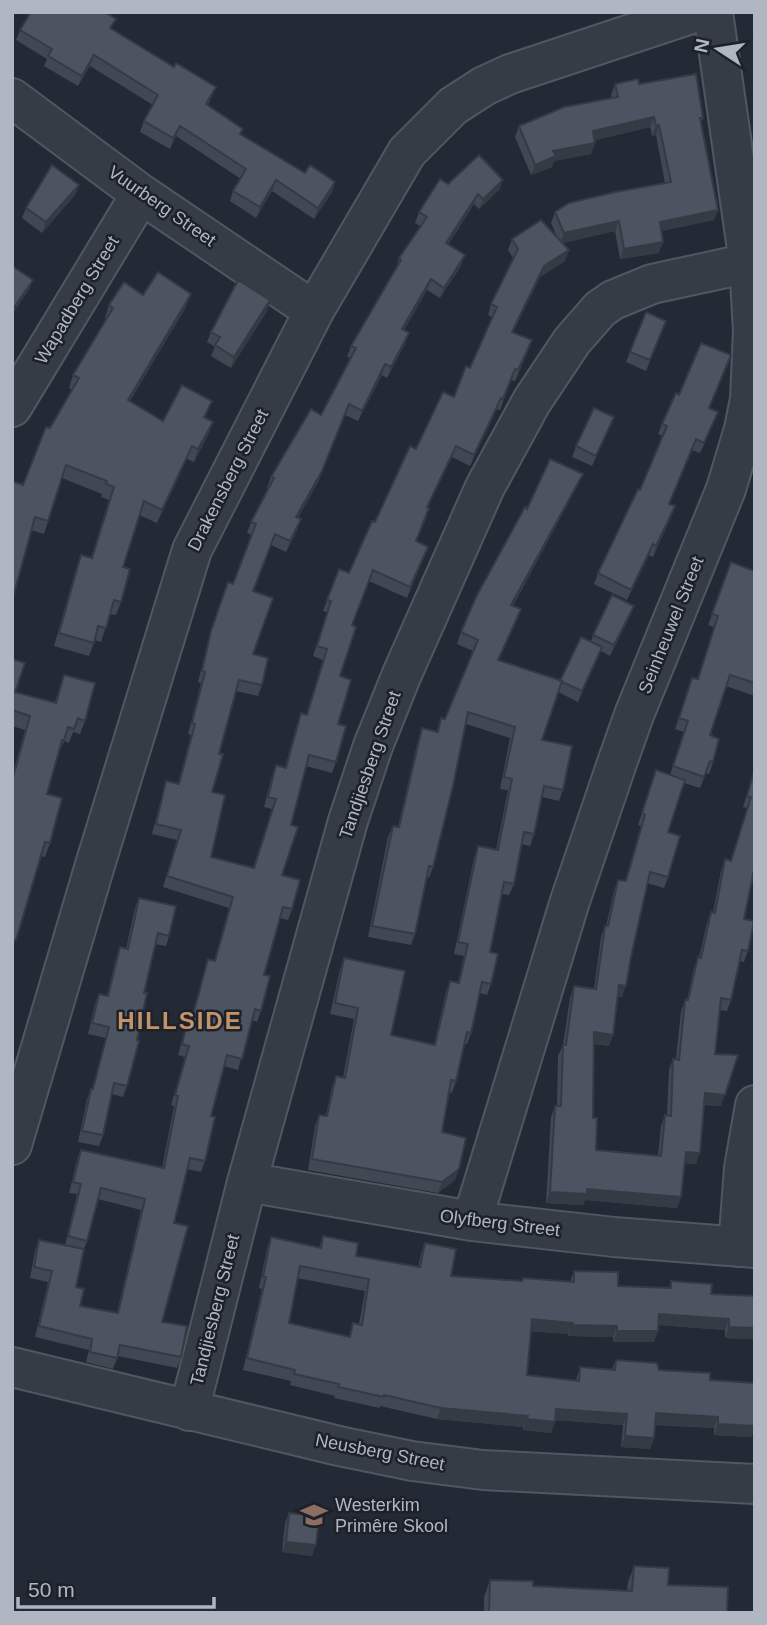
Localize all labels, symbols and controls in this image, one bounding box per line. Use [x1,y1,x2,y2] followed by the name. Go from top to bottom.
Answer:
[683,14,753,84] north arrow
[690,37,714,54] text: N
[104,162,220,250] street label: Vuurberg Street
[31,233,123,367] street label: Wapadberg Street
[184,406,272,554] street label: Drakensberg Street
[634,554,708,696] street label: Seinheuwel Street
[335,688,405,842] street label: Tandjiesberg Street
[117,1007,243,1034] district label: HILLSIDE
[439,1206,561,1240] street label: Olyfberg Street
[187,1232,243,1388] street label: Tandjiesberg Street
[314,1430,446,1474] street label: Neusberg Street
[335,1495,448,1536] place label: Westerkim Primêre Skool
[299,1500,329,1530] school or university icon: Westerkim Primêre Skool
[18,1566,214,1610] scale bar
[28,1578,75,1601] text: 50 m

